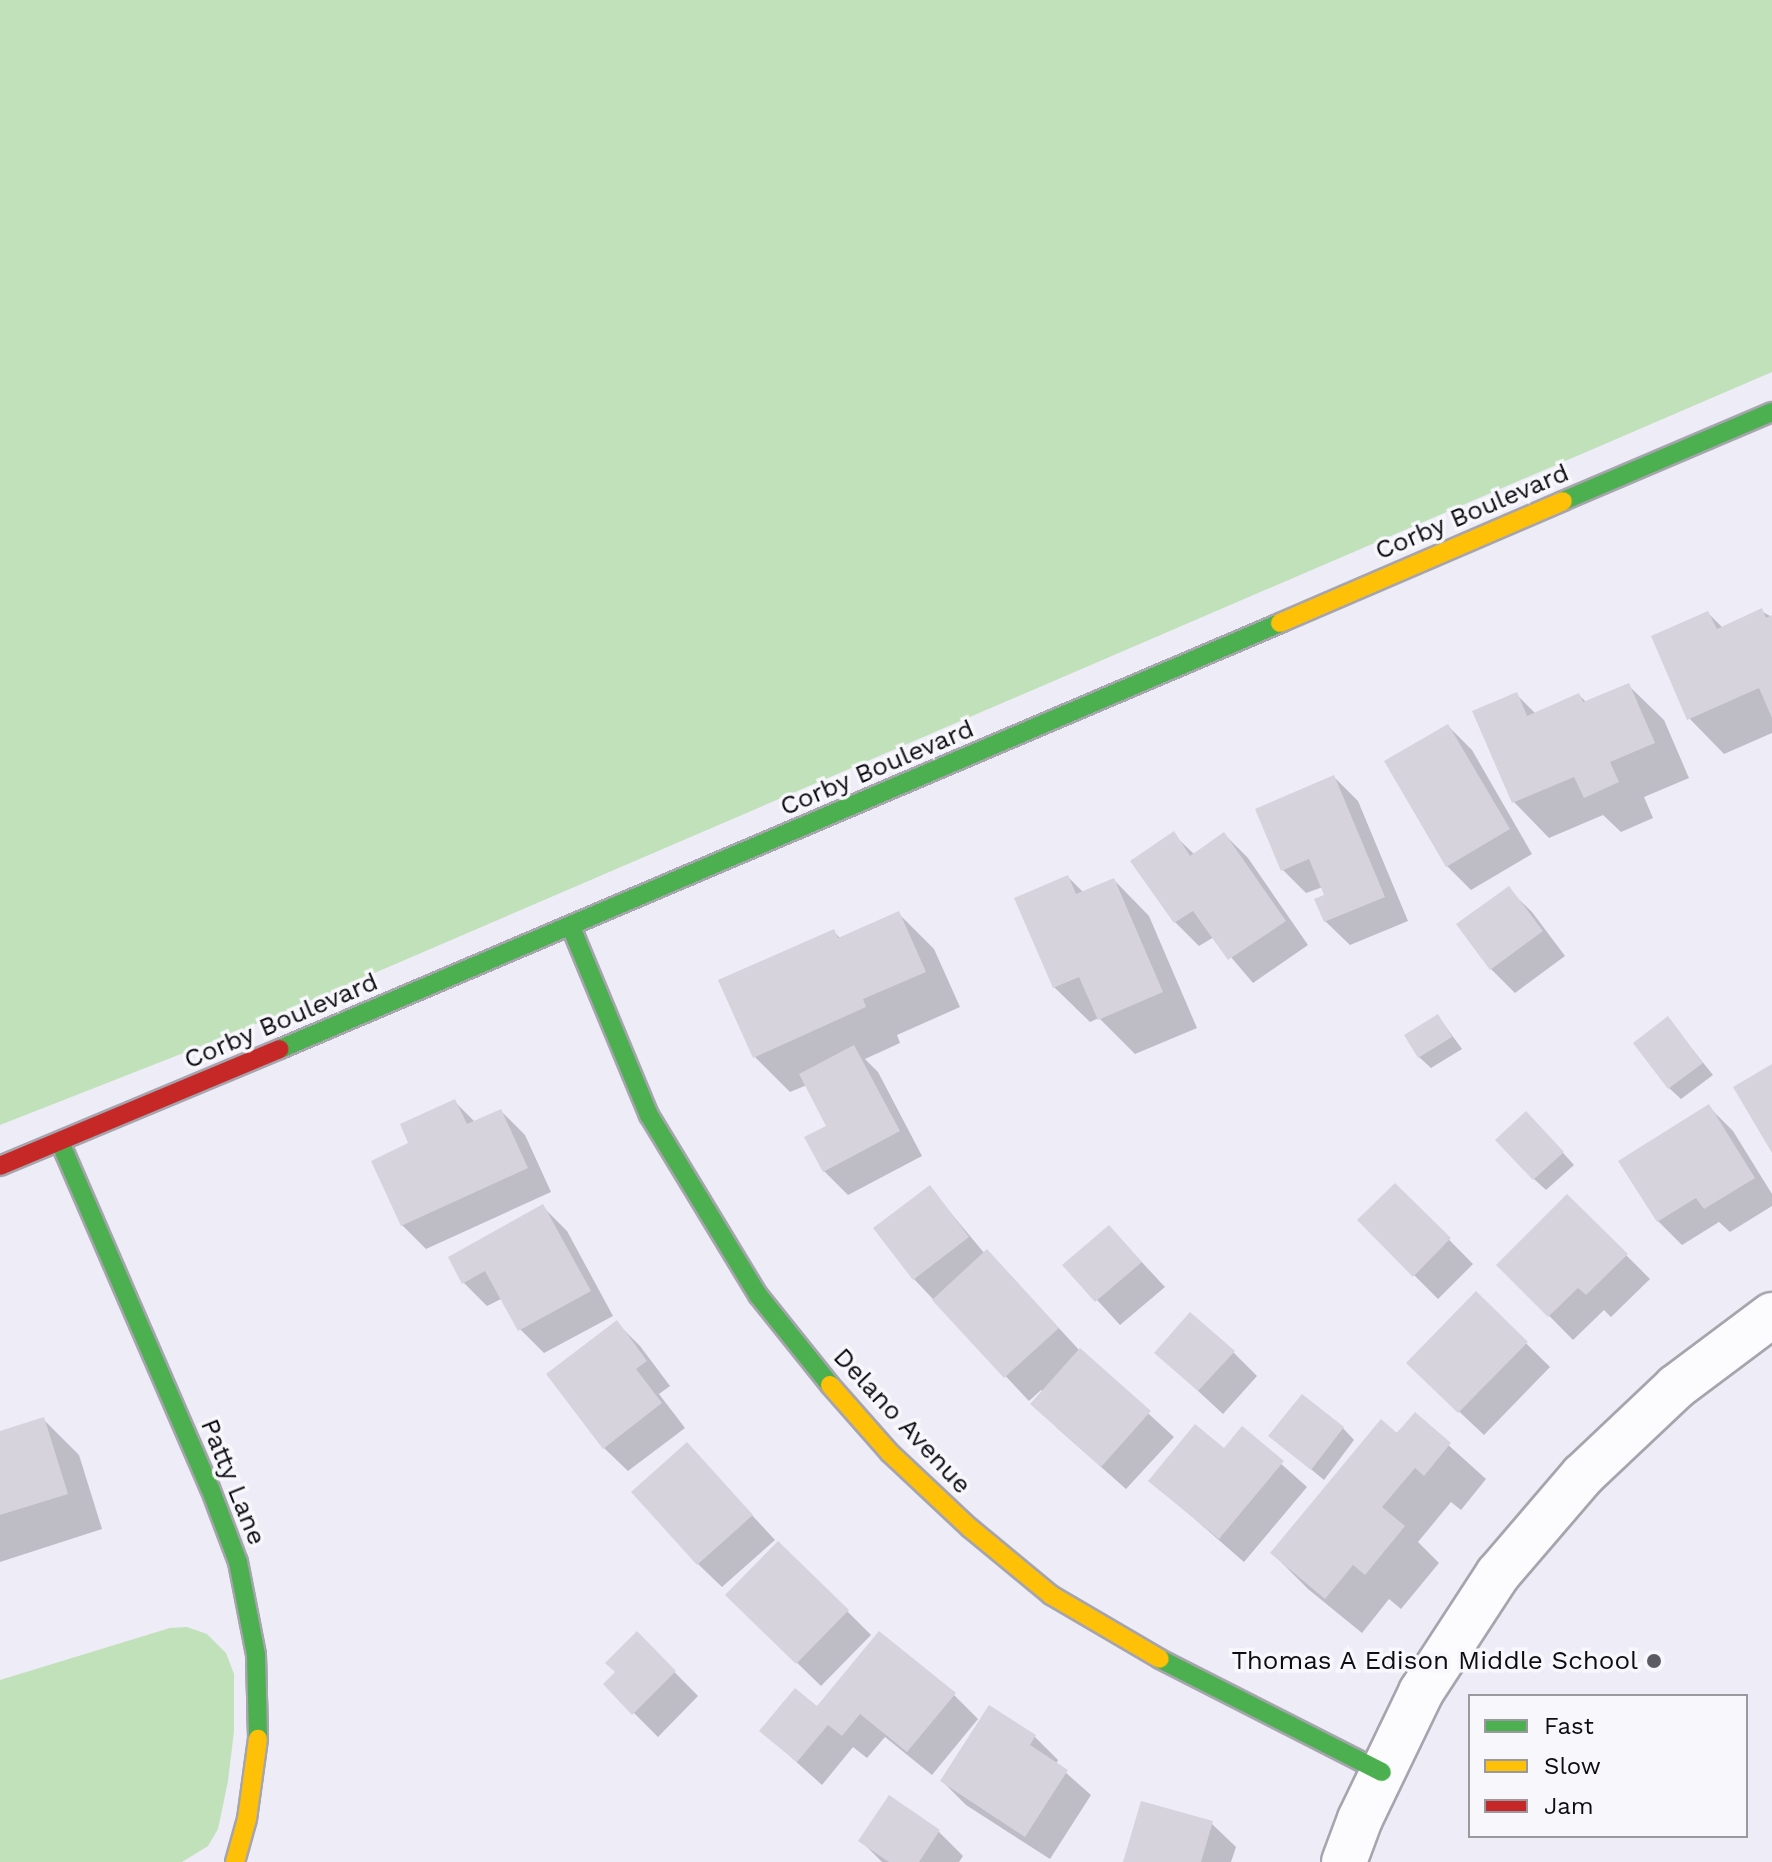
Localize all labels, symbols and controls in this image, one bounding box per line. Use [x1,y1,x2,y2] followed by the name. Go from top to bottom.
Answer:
[1370,457,1574,567] street label: Corby Boulevard
[775,713,979,823] street label: Corby Boulevard
[179,966,383,1076] street label: Corby Boulevard
[826,1341,978,1501] street label: Delano Avenue
[193,1414,273,1550] street label: Patty Lane
[1229,1645,1638,1677] place label: Thomas A Edison Middle School
[1645,1652,1663,1670] marker: Thomas A Edison Middle School
[1468,1694,1748,1838] legend
[1544,1712,1594,1740] text: Fast
[1544,1752,1601,1780] text: Slow
[1544,1792,1594,1820] text: Jam

